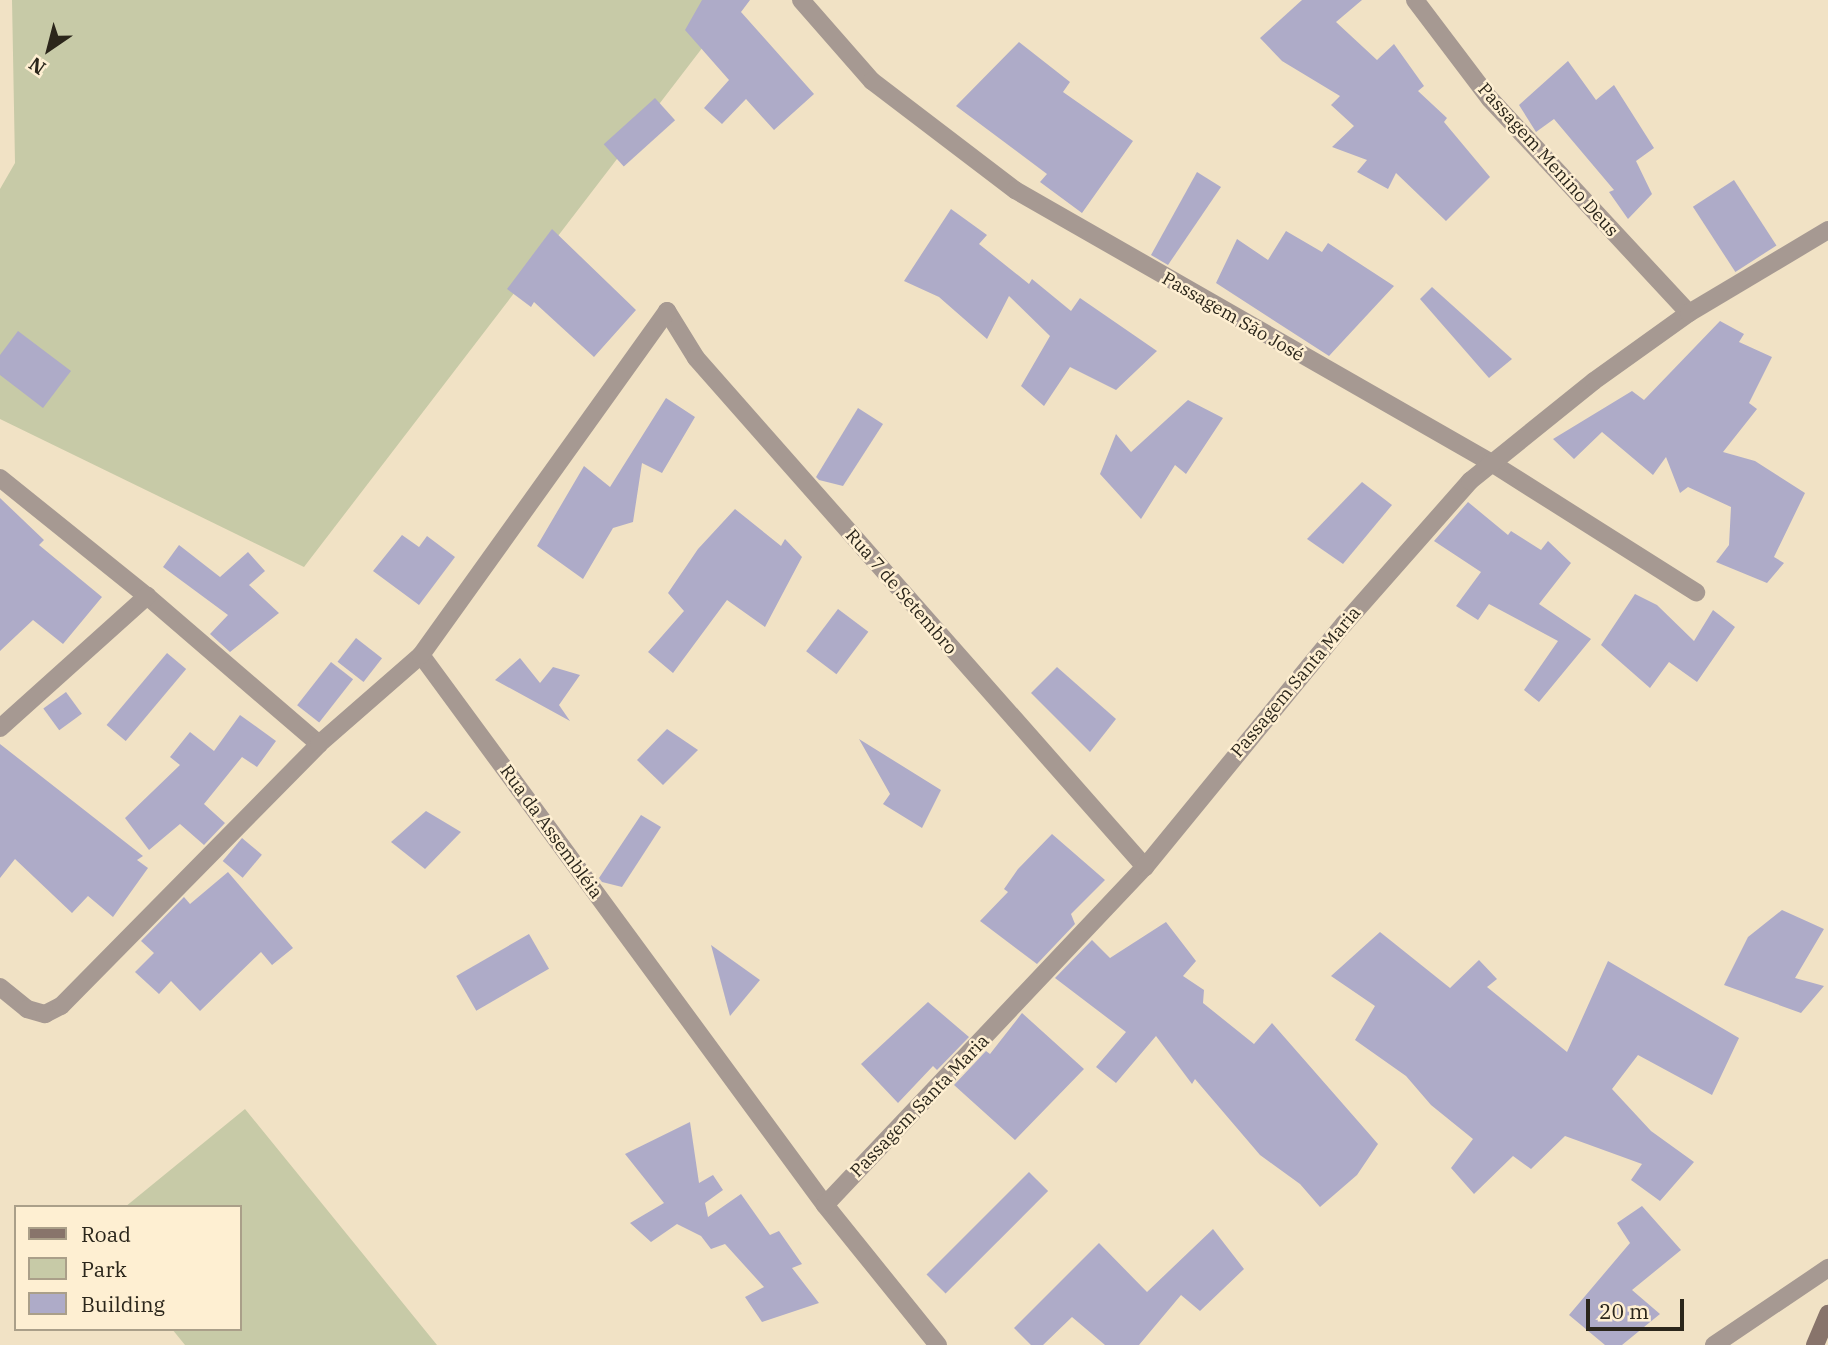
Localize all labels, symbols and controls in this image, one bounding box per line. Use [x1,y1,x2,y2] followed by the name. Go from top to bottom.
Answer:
[14,14,84,84] north arrow
[24,52,50,80] text: N
[1473,79,1623,241] street label: Passagem Menino Deus
[1158,268,1308,366] street label: Passagem São José
[841,525,961,659] street label: Rua 7 de Setembro
[1227,602,1365,762] street label: Passagem Santa Maria
[495,761,607,903] street label: Rua da Assembléia
[846,1030,994,1182] street label: Passagem Santa Maria
[14,1205,242,1331] legend
[81,1220,131,1248] text: Road
[81,1255,127,1283] text: Park
[1590,1286,1688,1330] scale bar
[81,1290,165,1318] text: Building
[1599,1297,1649,1325] text: 20 m

